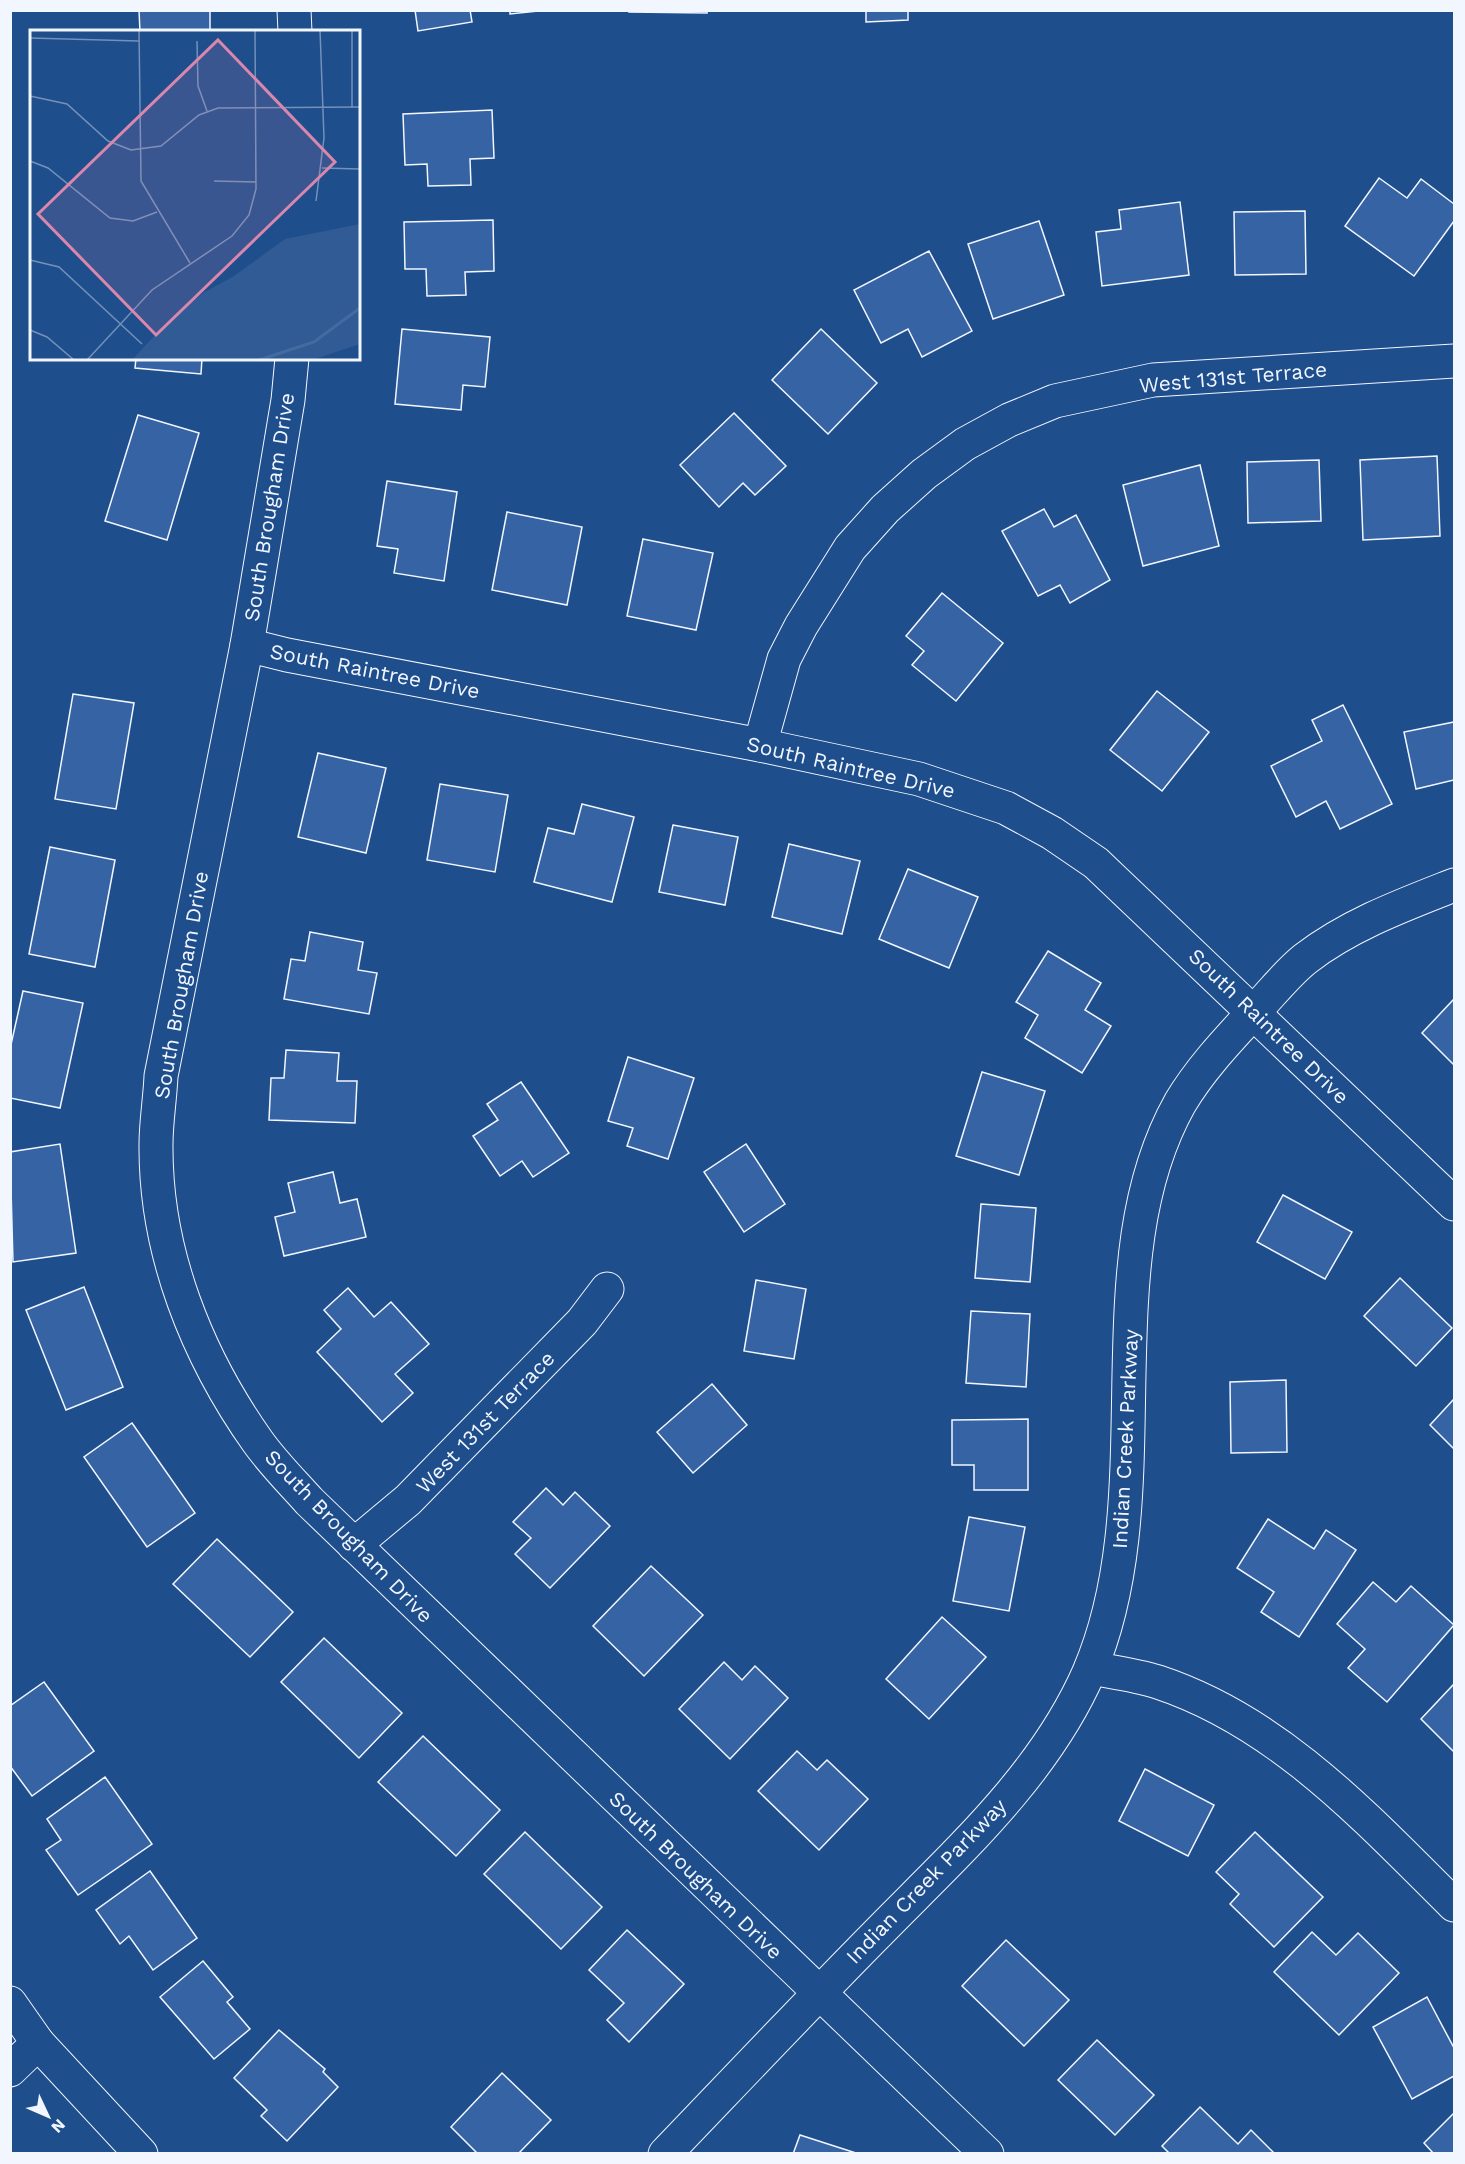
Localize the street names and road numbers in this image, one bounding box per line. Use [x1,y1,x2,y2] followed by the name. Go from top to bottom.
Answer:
[1138,356,1328,398] street label: West 131st Terrace
[239,391,299,623] street label: South Brougham Drive
[268,638,482,704] street label: South Raintree Drive
[744,731,958,803] street label: South Raintree Drive
[149,869,213,1101] street label: South Brougham Drive
[1184,943,1354,1109] street label: South Raintree Drive
[1107,1328,1143,1550] street label: Indian Creek Parkway
[411,1346,559,1498] street label: West 131st Terrace
[260,1444,438,1628] street label: South Brougham Drive
[604,1786,788,1964] street label: South Brougham Drive
[841,1793,1012,1969] street label: Indian Creek Parkway

